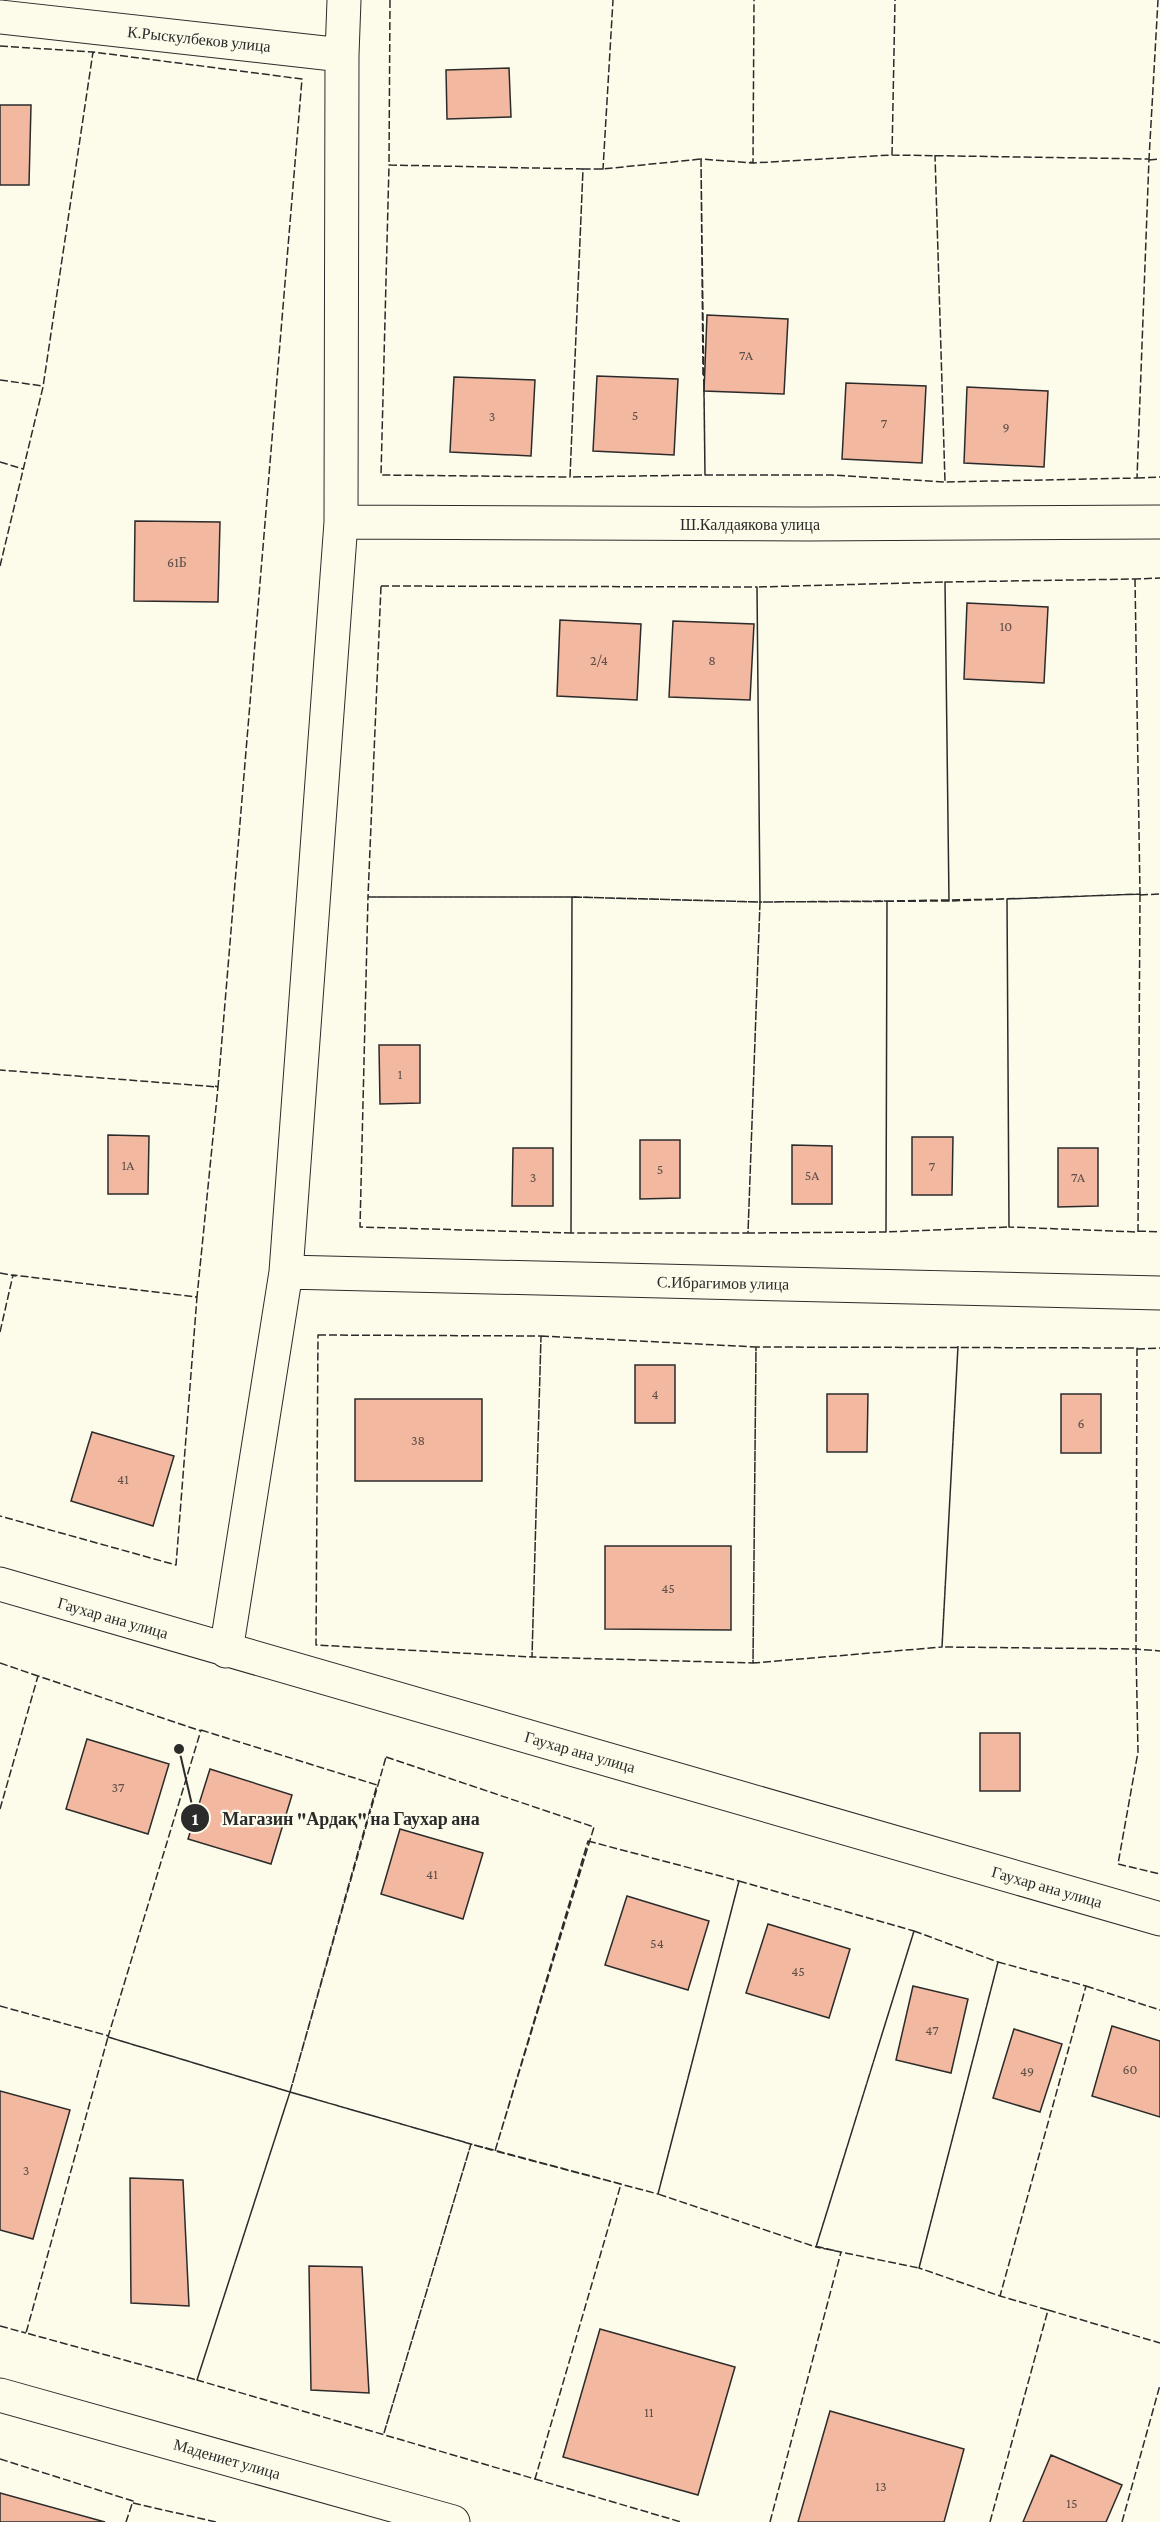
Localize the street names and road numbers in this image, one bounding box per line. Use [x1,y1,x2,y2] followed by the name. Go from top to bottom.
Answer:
[126,23,271,56] street label: К.Рыскулбеков улица
[680,516,820,534] street label: Ш.Калдаякова улица
[657,1273,789,1294] street label: С.Ибрагимов улица
[55,1594,170,1643] street label: Гаухар ана улица
[522,1728,637,1777] street label: Гаухар ана улица
[989,1863,1104,1912] street label: Гаухар ана улица
[171,2436,282,2483] street label: Мадениет улица

